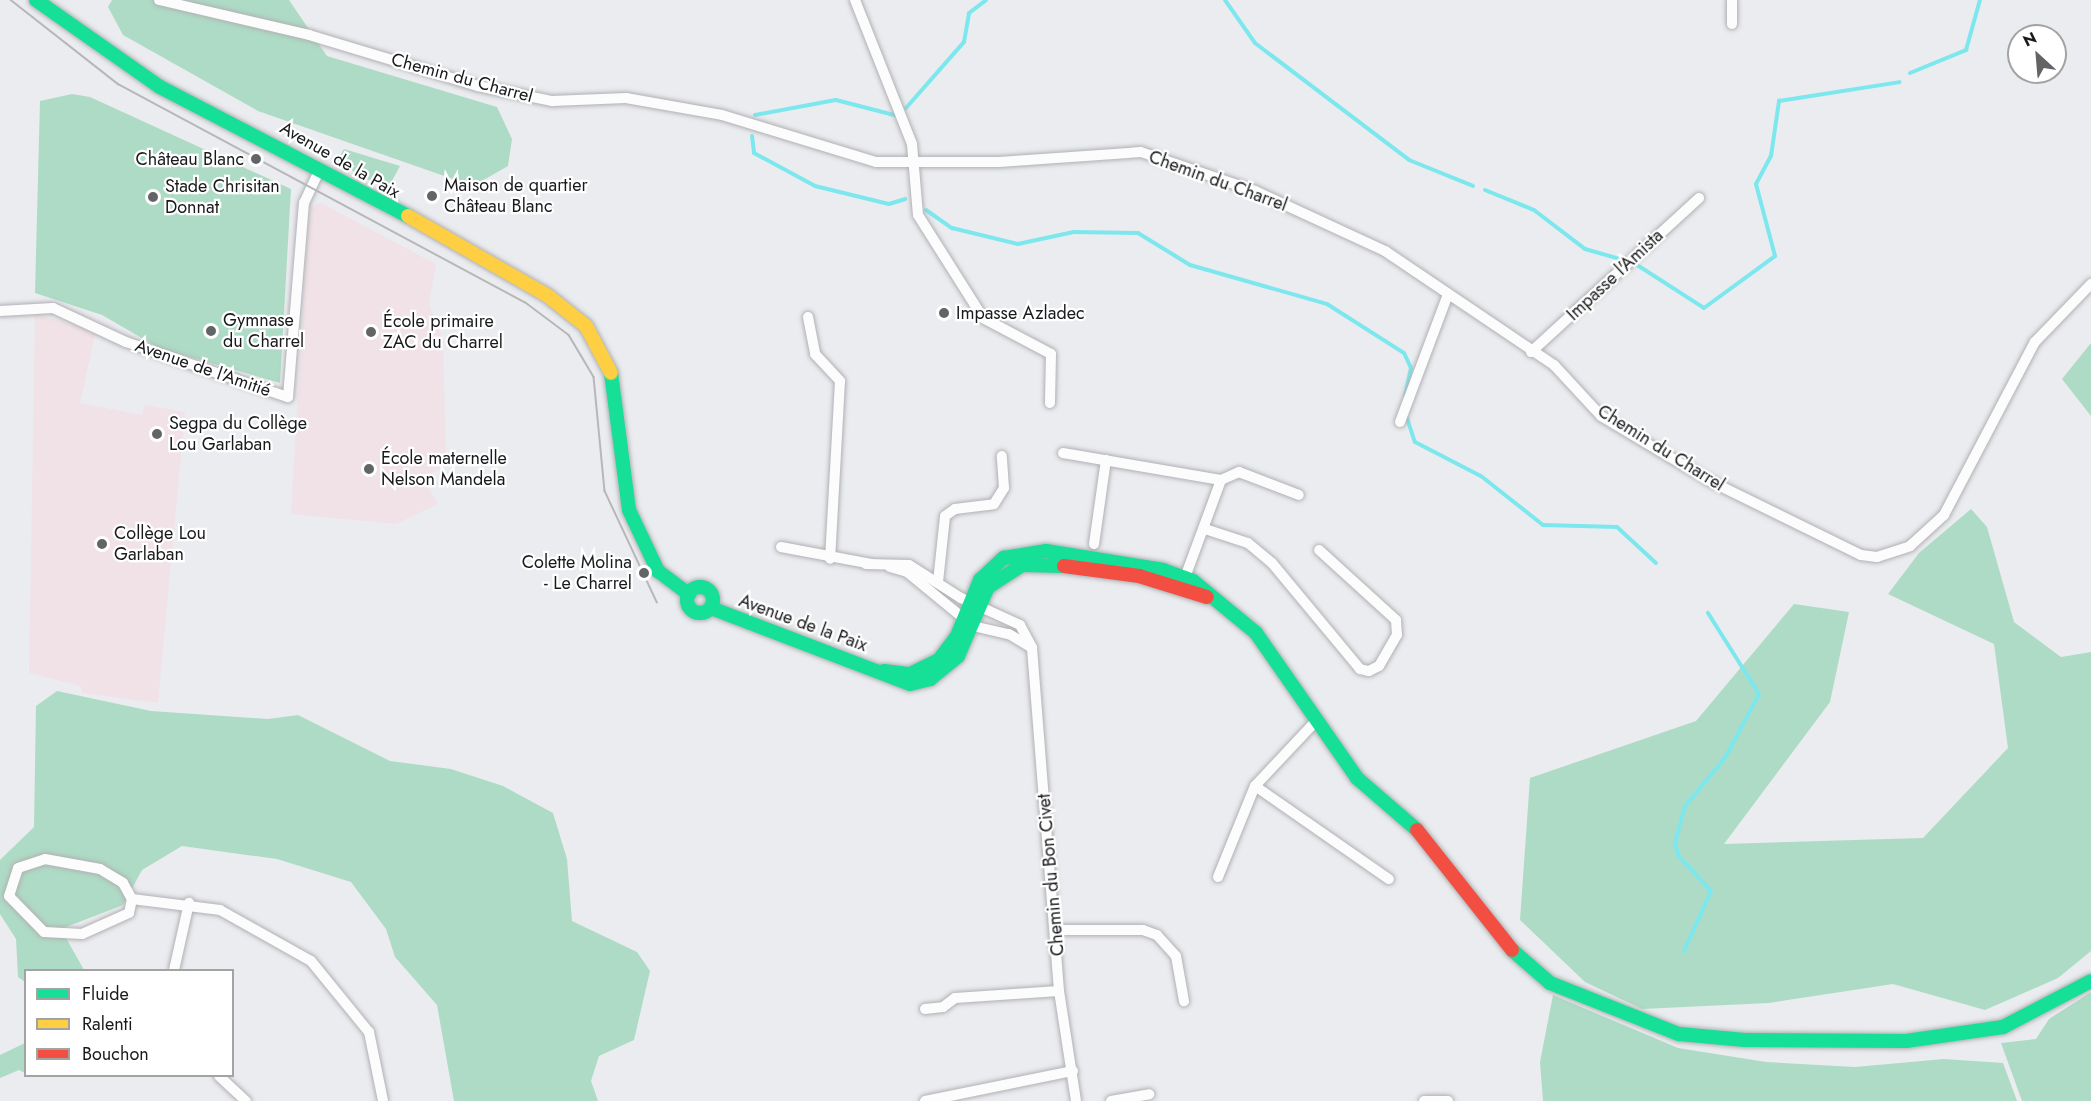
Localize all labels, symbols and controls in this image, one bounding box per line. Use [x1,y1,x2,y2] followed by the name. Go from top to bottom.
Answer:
[2007,24,2067,84] north arrow
[2019,26,2041,52] text: N
[389,49,535,107] street label: Chemin du Charrel
[276,117,404,203] street label: Avenue de la Paix
[1146,146,1290,216] street label: Chemin du Charrel
[135,148,244,170] place label: Château Blanc
[249,152,263,166] marker: Château Blanc
[444,175,588,218] place label: Maison de quartier Château Blanc
[165,176,280,219] place label: Stade Chrisitan Donnat
[425,189,439,203] marker: Maison de quartier Château Blanc
[146,190,160,204] marker: Stade Chrisitan Donnat
[1562,225,1668,325] street label: Impasse l'Amista
[956,302,1085,324] place label: Impasse Azladec
[937,306,951,320] marker: Impasse Azladec
[223,310,304,352] place label: Gymnase du Charrel
[383,311,503,354] place label: École primaire ZAC du Charrel
[204,324,218,338] marker: Gymnase du Charrel
[364,325,378,339] marker: École primaire ZAC du Charrel
[132,335,274,401] street label: Avenue de l'Amitié
[1594,400,1728,496] street label: Chemin du Charrel
[169,413,307,456] place label: Segpa du Collège Lou Garlaban
[150,427,164,441] marker: Segpa du Collège Lou Garlaban
[381,448,507,490] place label: École maternelle Nelson Mandela
[362,462,376,476] marker: École maternelle Nelson Mandela
[114,523,206,566] place label: Collège Lou Garlaban
[95,537,109,551] marker: Collège Lou Garlaban
[522,552,632,594] place label: Colette Molina - Le Charrel
[637,566,651,580] marker: Colette Molina - Le Charrel
[736,590,870,656] street label: Avenue de la Paix
[1033,793,1069,957] street label: Chemin du Bon Civet
[24,969,234,1077] legend
[82,981,129,1007] text: Fluide
[82,1011,133,1037] text: Ralenti
[82,1041,149,1067] text: Bouchon

